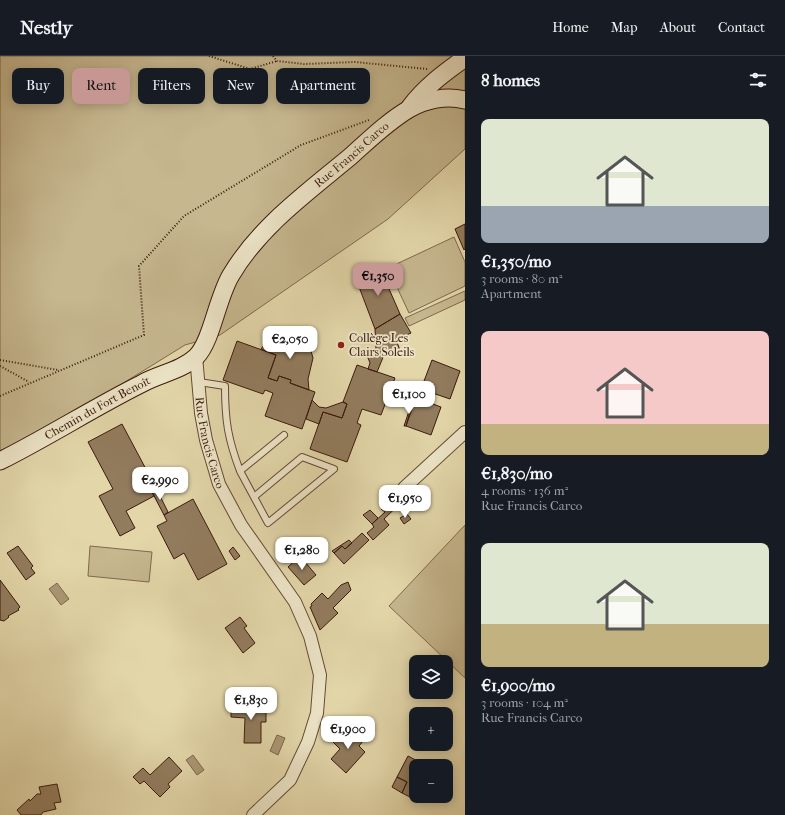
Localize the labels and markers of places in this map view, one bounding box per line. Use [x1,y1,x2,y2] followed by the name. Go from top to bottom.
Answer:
[345,263,411,297] pin: €1,350
[257,326,323,360] pin: €2,050
[349,331,415,359] place label: Collège Les Clairs Soleils
[336,340,346,350] marker: Collège Les Clairs Soleils
[376,381,442,415] pin: €1,100
[127,467,193,501] pin: €2,990
[372,485,438,519] pin: €1,950
[269,537,335,571] pin: €1,280
[218,687,284,721] pin: €1,830
[315,716,381,750] pin: €1,900

